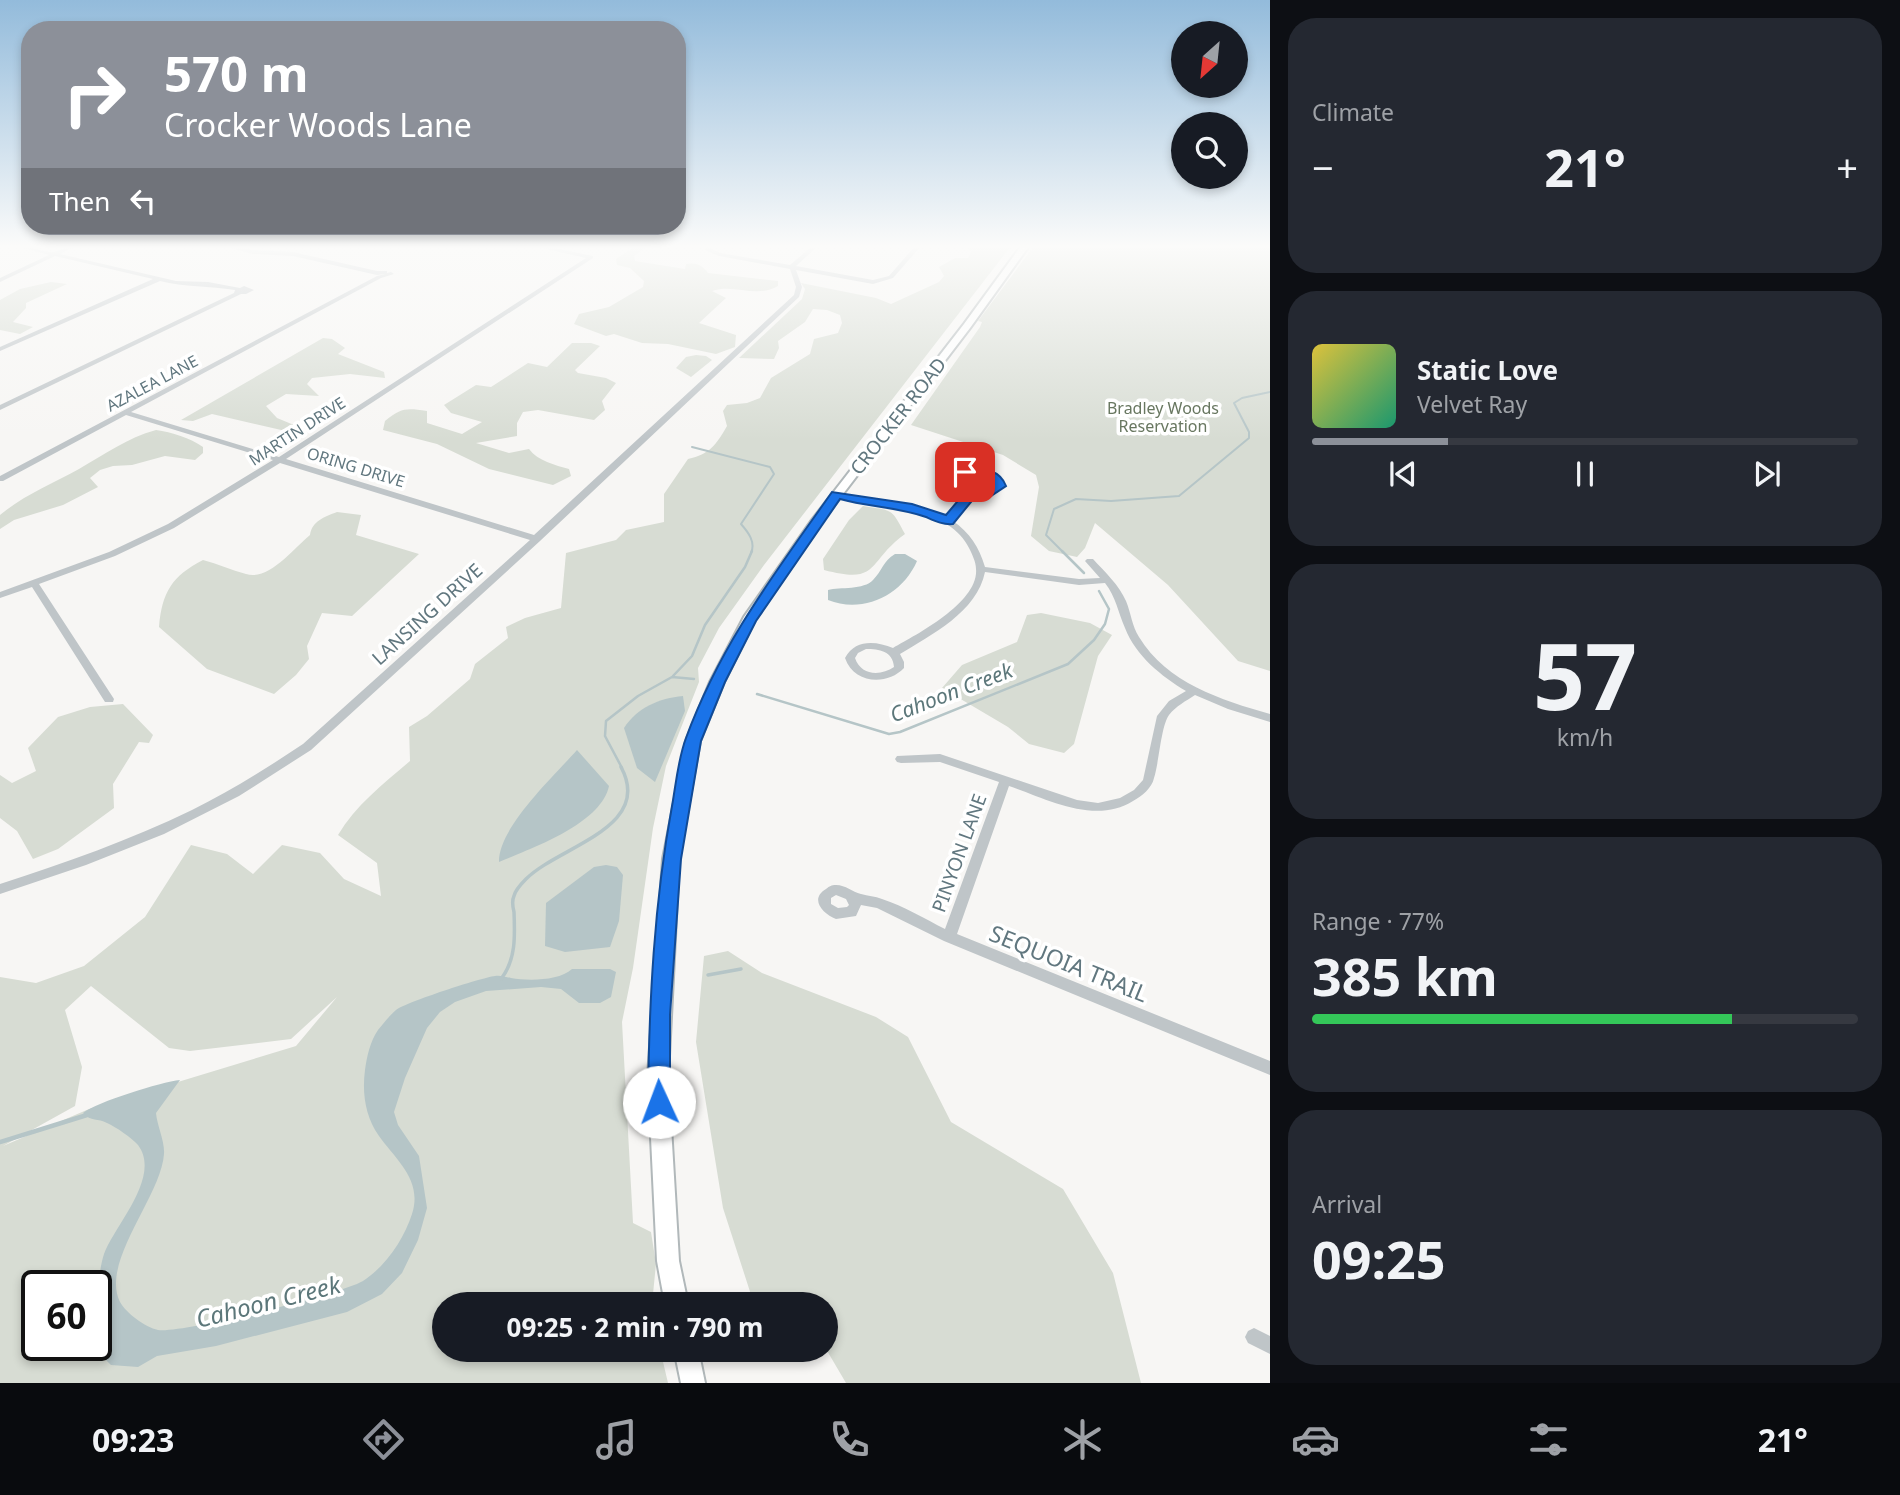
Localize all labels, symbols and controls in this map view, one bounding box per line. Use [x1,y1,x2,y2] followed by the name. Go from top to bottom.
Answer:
[1171,21,1248,98] north arrow
[1171,21,1248,189] map controls
[164,40,309,106] text: 570 m
[49,49,140,140] icon: right
[1312,96,1394,128] text: Climate
[164,103,472,146] text: Crocker Woods Lane
[1171,112,1248,189] button: search
[1544,131,1626,202] text: 21°
[1312,141,1334,193] text: −
[1836,141,1858,193] text: +
[124,182,162,220] icon: left
[49,183,110,219] text: Then
[102,350,202,416] street label: AZALEA LANE
[844,352,952,480] street label: CROCKER ROAD
[1417,352,1558,388] text: Static Love
[1417,388,1527,420] text: Velvet Ray
[245,392,349,470] street label: MARTIN DRIVE
[1107,397,1219,437] park label: Bradley Woods Reservation
[304,442,408,492] street label: ORING DRIVE
[935,442,995,502] pin
[946,453,984,491] icon: arrive
[1384,455,1422,493] icon: previous
[1566,455,1604,493] icon: pause
[1748,455,1786,493] icon: next
[366,557,488,671] street label: LANSING DRIVE
[1533,613,1637,737] text: 57
[886,655,1018,728] water label: Cahoon Creek
[1557,721,1613,753] text: km/h
[926,790,992,916] street label: PINYON LANE
[1312,905,1444,937] text: Range · 77%
[985,917,1153,1009] street label: SEQUOIA TRAIL
[1312,940,1498,1011] text: 385 km
[622,1065,696,1139] position arrow
[1312,1188,1382,1220] text: Arrival
[1312,1223,1446,1294] text: 09:25
[192,1267,345,1335] water label: Cahoon Creek
[21,1270,112,1361] speed limit sign: 60
[507,1309,763,1345] text: 09:25 · 2 min · 790 m
[359,1415,408,1464] icon: directions
[592,1415,641,1464] icon: music
[825,1415,874,1464] icon: phone
[1058,1415,1107,1464] icon: climate
[1291,1415,1340,1464] icon: car
[1524,1415,1573,1464] icon: filters
[92,1418,174,1461] text: 09:23
[1758,1418,1808,1461] text: 21°

